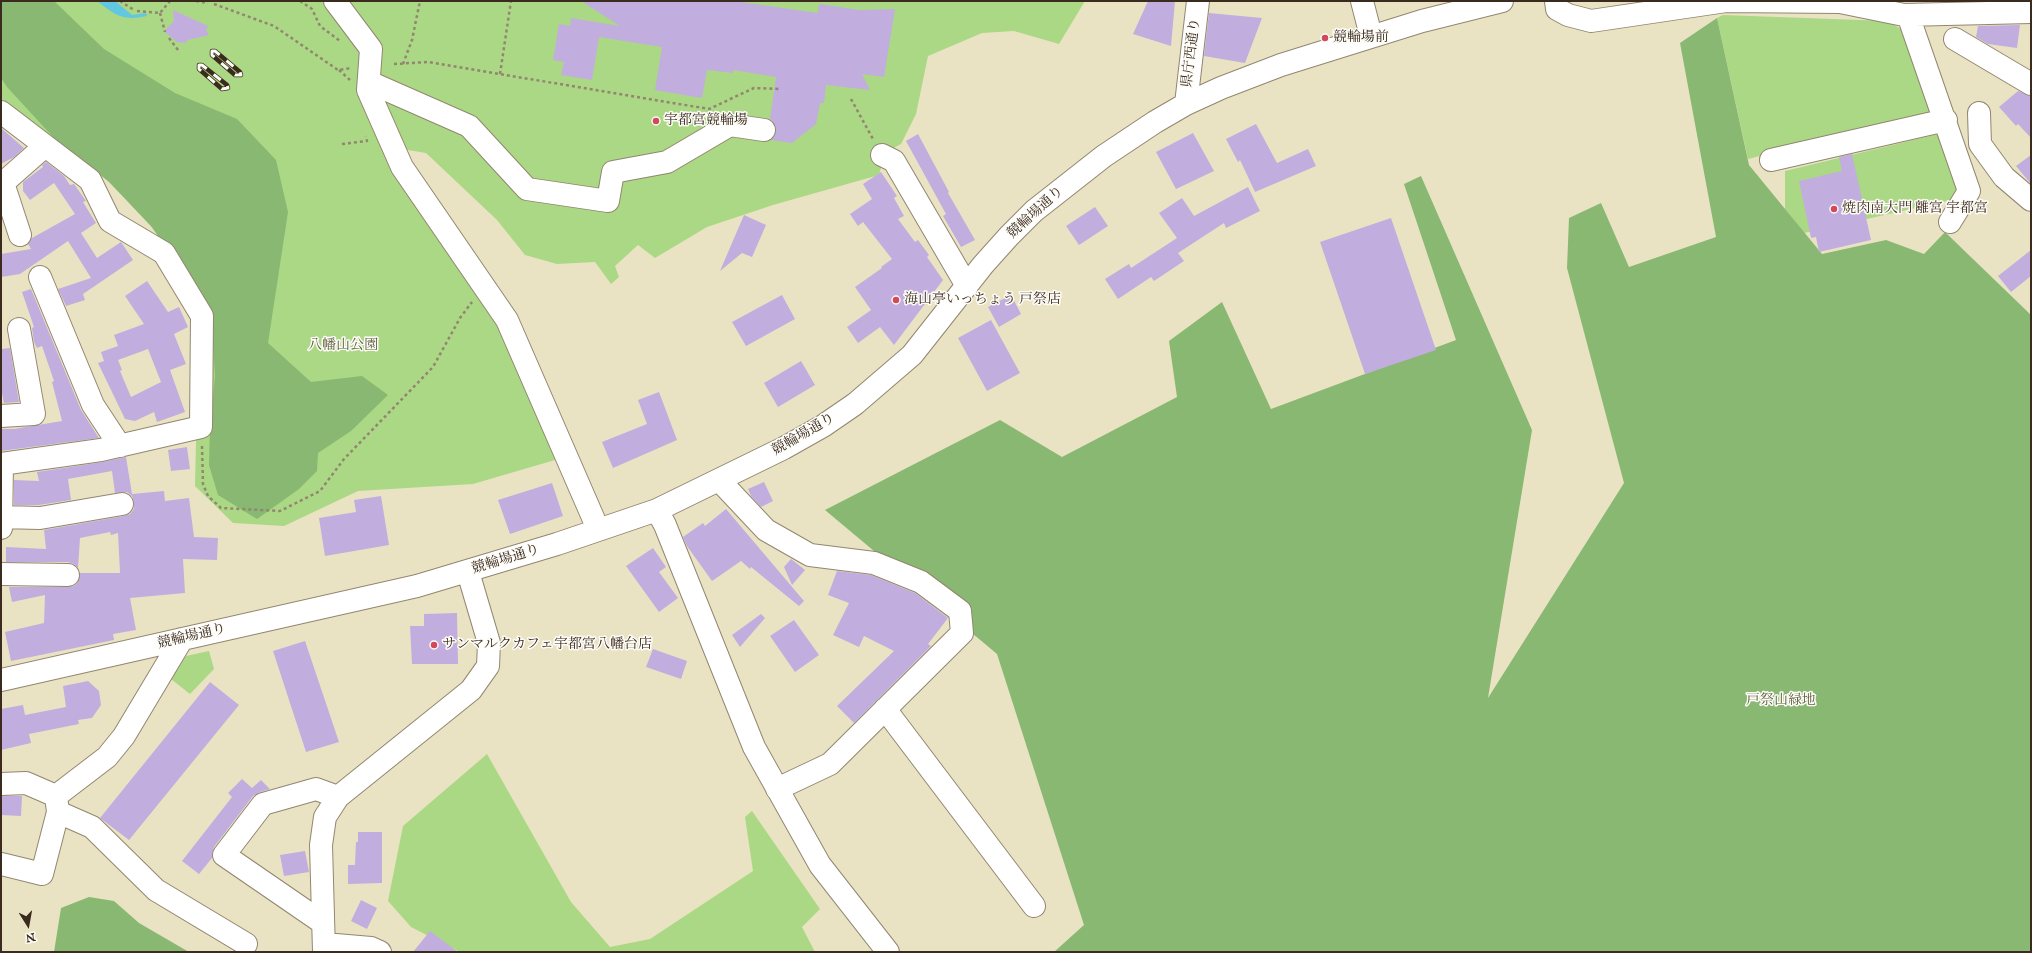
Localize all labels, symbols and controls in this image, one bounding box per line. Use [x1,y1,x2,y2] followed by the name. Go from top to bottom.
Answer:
[1179,17,1205,89] street label: 県庁西通り
[1333,30,1389,46] place label: 競輪場前
[1320,33,1330,43] marker: 競輪場前
[664,113,748,129] place label: 宇都宮競輪場
[651,116,661,126] marker: 宇都宮競輪場
[1004,183,1068,243] street label: 競輪場通り
[1842,201,1988,217] place label: 焼肉南大門 離宮 宇都宮
[1829,204,1839,214] marker: 焼肉南大門 離宮 宇都宮
[904,292,1061,308] place label: 海山亭いっちょう 戸祭店
[891,295,901,305] marker: 海山亭いっちょう 戸祭店
[308,338,378,354] park label: 八幡山公園
[769,410,839,460] street label: 競輪場通り
[470,542,542,578] street label: 競輪場通り
[156,621,228,653] street label: 競輪場通り
[442,637,652,653] place label: サンマルクカフェ宇都宮八幡台店
[429,640,439,650] marker: サンマルクカフェ宇都宮八幡台店
[1746,693,1816,709] park label: 戸祭山緑地
[8,905,48,945] north arrow
[24,929,36,945] text: N

